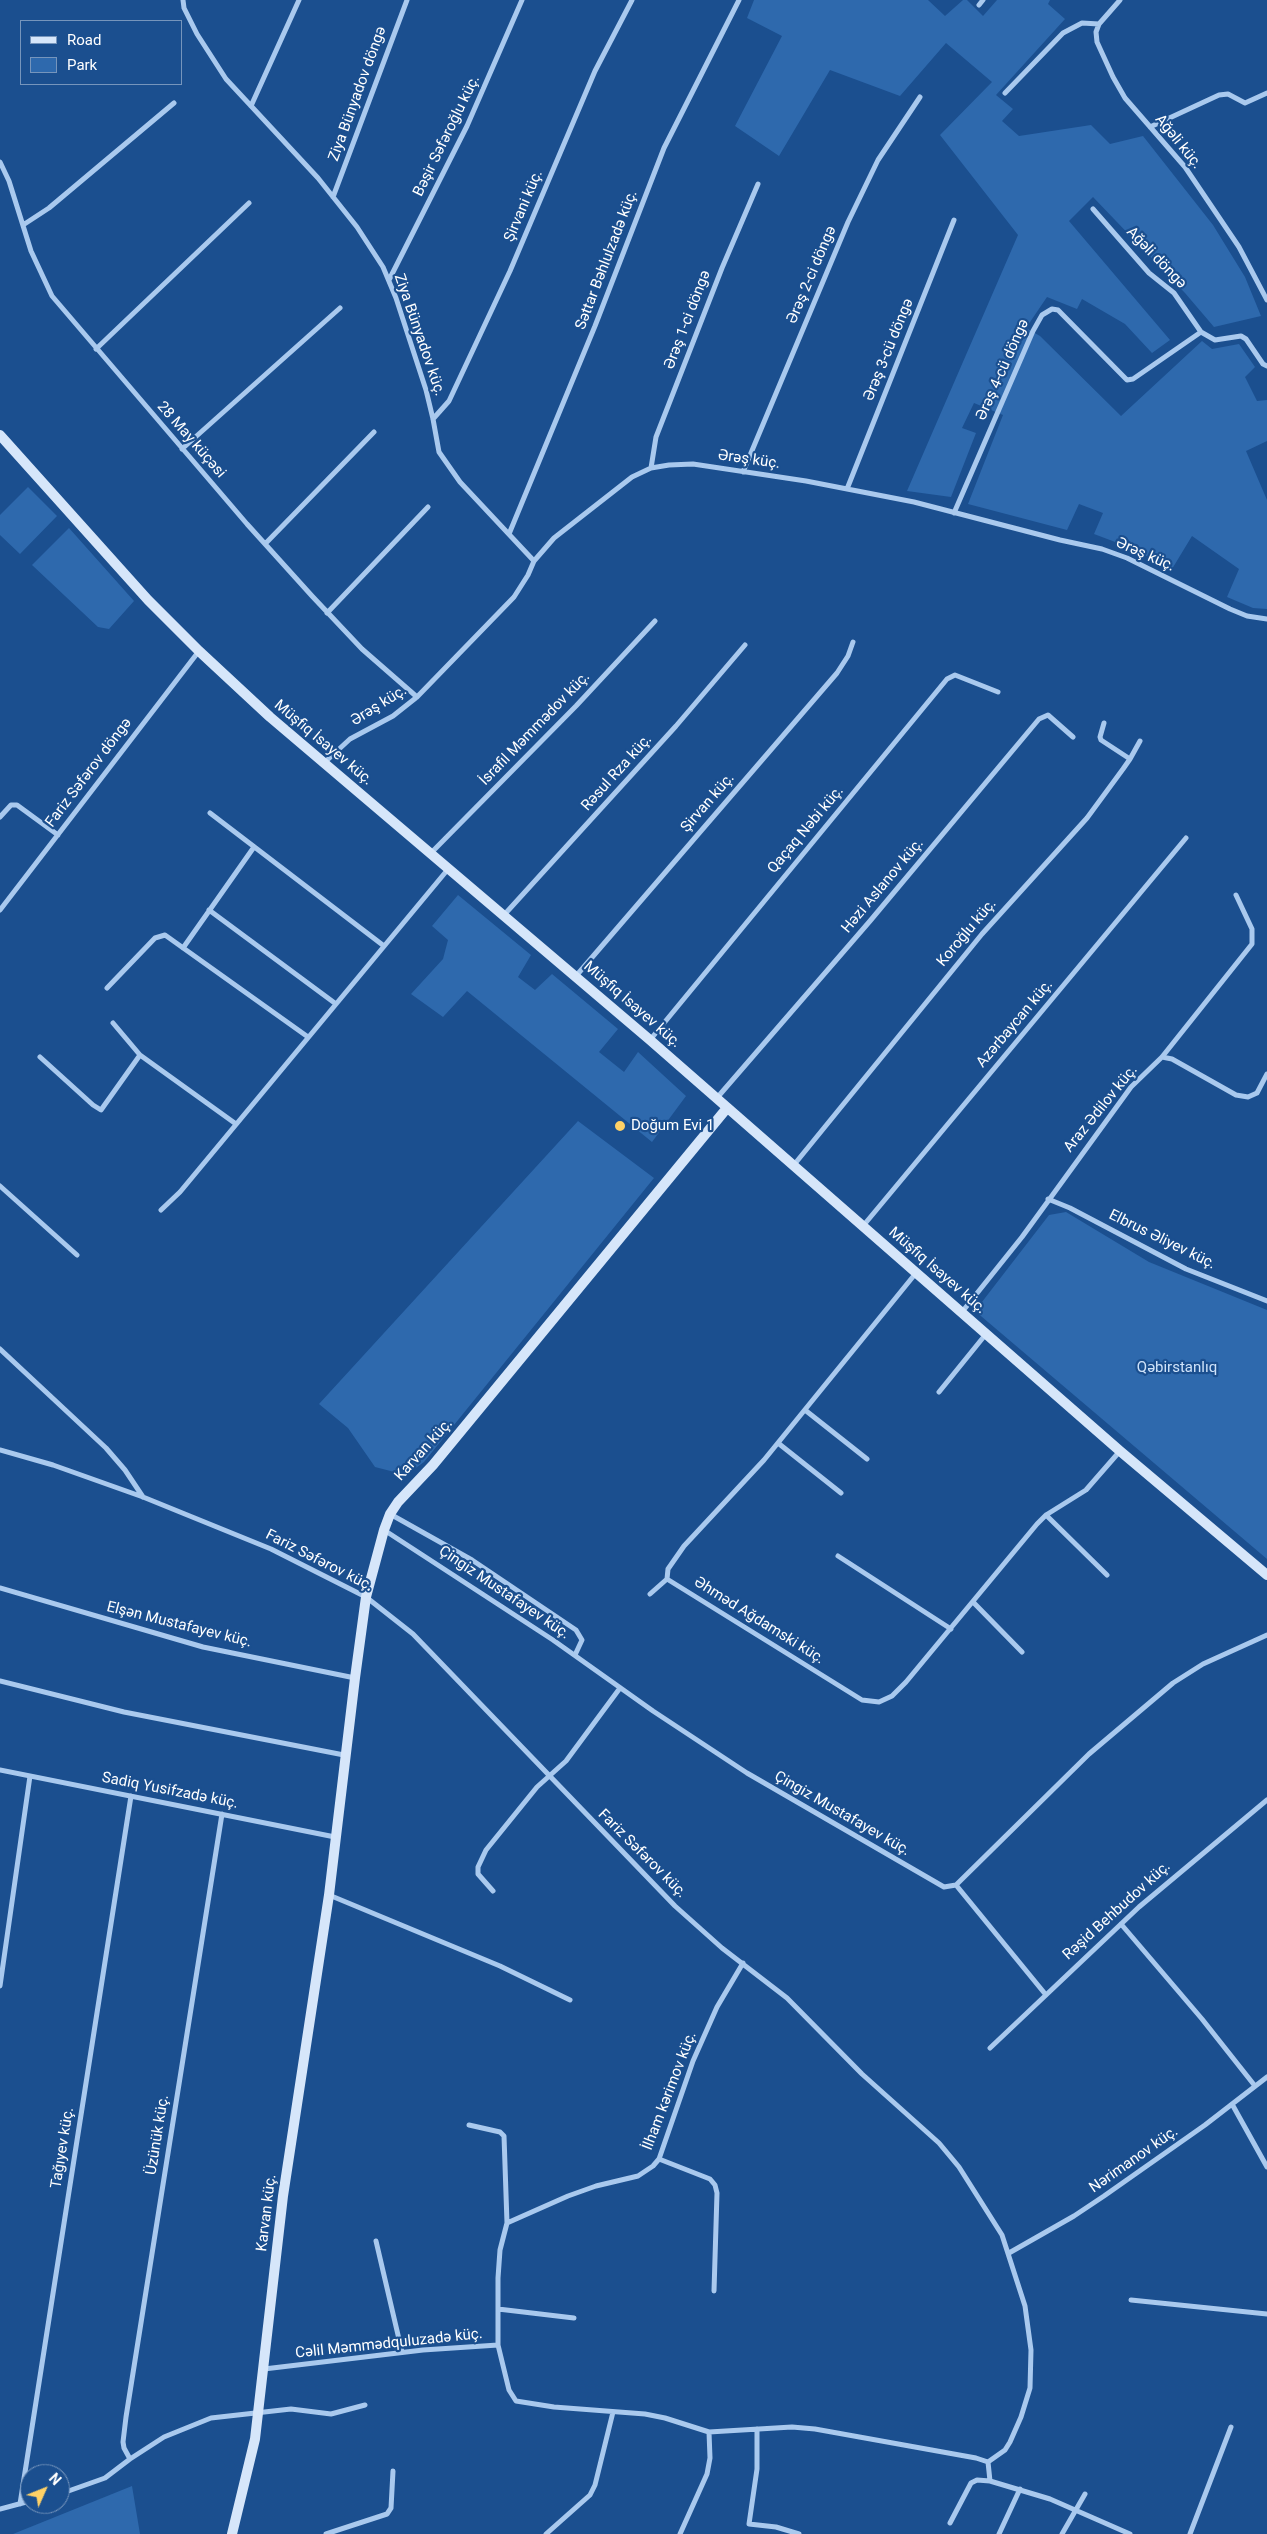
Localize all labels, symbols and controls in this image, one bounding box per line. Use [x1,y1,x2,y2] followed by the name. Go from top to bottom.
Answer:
[20,20,182,85] legend
[325,24,391,164] street label: Ziya Bünyadov döngə
[67,31,101,49] text: Road
[67,56,97,74] text: Park
[410,72,484,200] street label: Bəşir Səfəroğlu küç.
[1151,111,1205,173] street label: Ağəli küç.
[501,167,547,245] street label: Şirvani küç.
[572,188,642,332] street label: Səttar Bəhlulzadə küç.
[1122,223,1190,293] street label: Ağəli döngə
[783,224,841,326] street label: Ərəş 2-ci döngə
[661,268,715,372] street label: Ərəş 1-ci döngə
[390,272,448,398] street label: Ziya Bünyadov küç.
[860,296,918,404] street label: Ərəş 3-cü döngə
[973,317,1033,423] street label: Ərəş 4-cü döngə
[153,398,229,482] street label: 28 May küçəsi
[717,447,781,473] street label: Ərəş küç.
[1113,534,1177,576] street label: Ərəş küç.
[476,668,594,790] street label: İsrafil Məmmədov küç.
[348,682,410,730] street label: Ərəş küç.
[270,697,376,789] street label: Müşfiq İsayev küç.
[42,715,136,831] street label: Fariz Səfərov döngə
[578,731,656,815] street label: Rəsul Rza küç.
[677,770,739,836] street label: Şirvan küç.
[764,783,848,877] street label: Qaçaq Nəbi küç.
[838,835,928,937] street label: Həzi Aslanov küç.
[933,895,1001,971] street label: Koroğlu küç.
[580,958,684,1052] street label: Müşfiq İsayev küç.
[973,976,1057,1072] street label: Azərbaycan küç.
[1060,1062,1142,1156] street label: Araz Ədilov küç.
[631,1117,714,1135] place label: Doğum Evi 1
[613,1119,627,1133] marker: Doğum Evi 1
[1106,1206,1218,1274] street label: Elbrus Əliyev küç.
[885,1224,989,1318] street label: Müşfiq İsayev küç.
[1137,1359,1217,1377] park label: Qəbirstanlıq
[391,1415,457,1485] street label: Karvan küç.
[262,1526,376,1596] street label: Fariz Səfərov küç.
[435,1543,573,1643] street label: Çingiz Mustafayev küç.
[691,1574,827,1668] street label: Əhməd Ağdamski küç.
[105,1598,253,1652] street label: Elşən Mustafayev küç.
[771,1768,913,1860] street label: Çingiz Mustafayev küç.
[100,1769,240,1813] street label: Sadiq Yusifzadə küç.
[594,1806,690,1902] street label: Fariz Səfərov küç.
[1059,1858,1175,1964] street label: Rəşid Behbudov küç.
[639,2029,701,2153] street label: İlham kərimov küç.
[143,2094,173,2176] street label: Üzünük küç.
[48,2106,78,2190] street label: Tağıyev küç.
[1086,2123,1182,2197] street label: Nərimanov küç.
[253,2173,281,2253] street label: Karvan küç.
[295,2325,483,2363] street label: Cəlil Məmmədquluzadə küç.
[20,2464,70,2514] north arrow
[46,2470,64,2488] text: N

